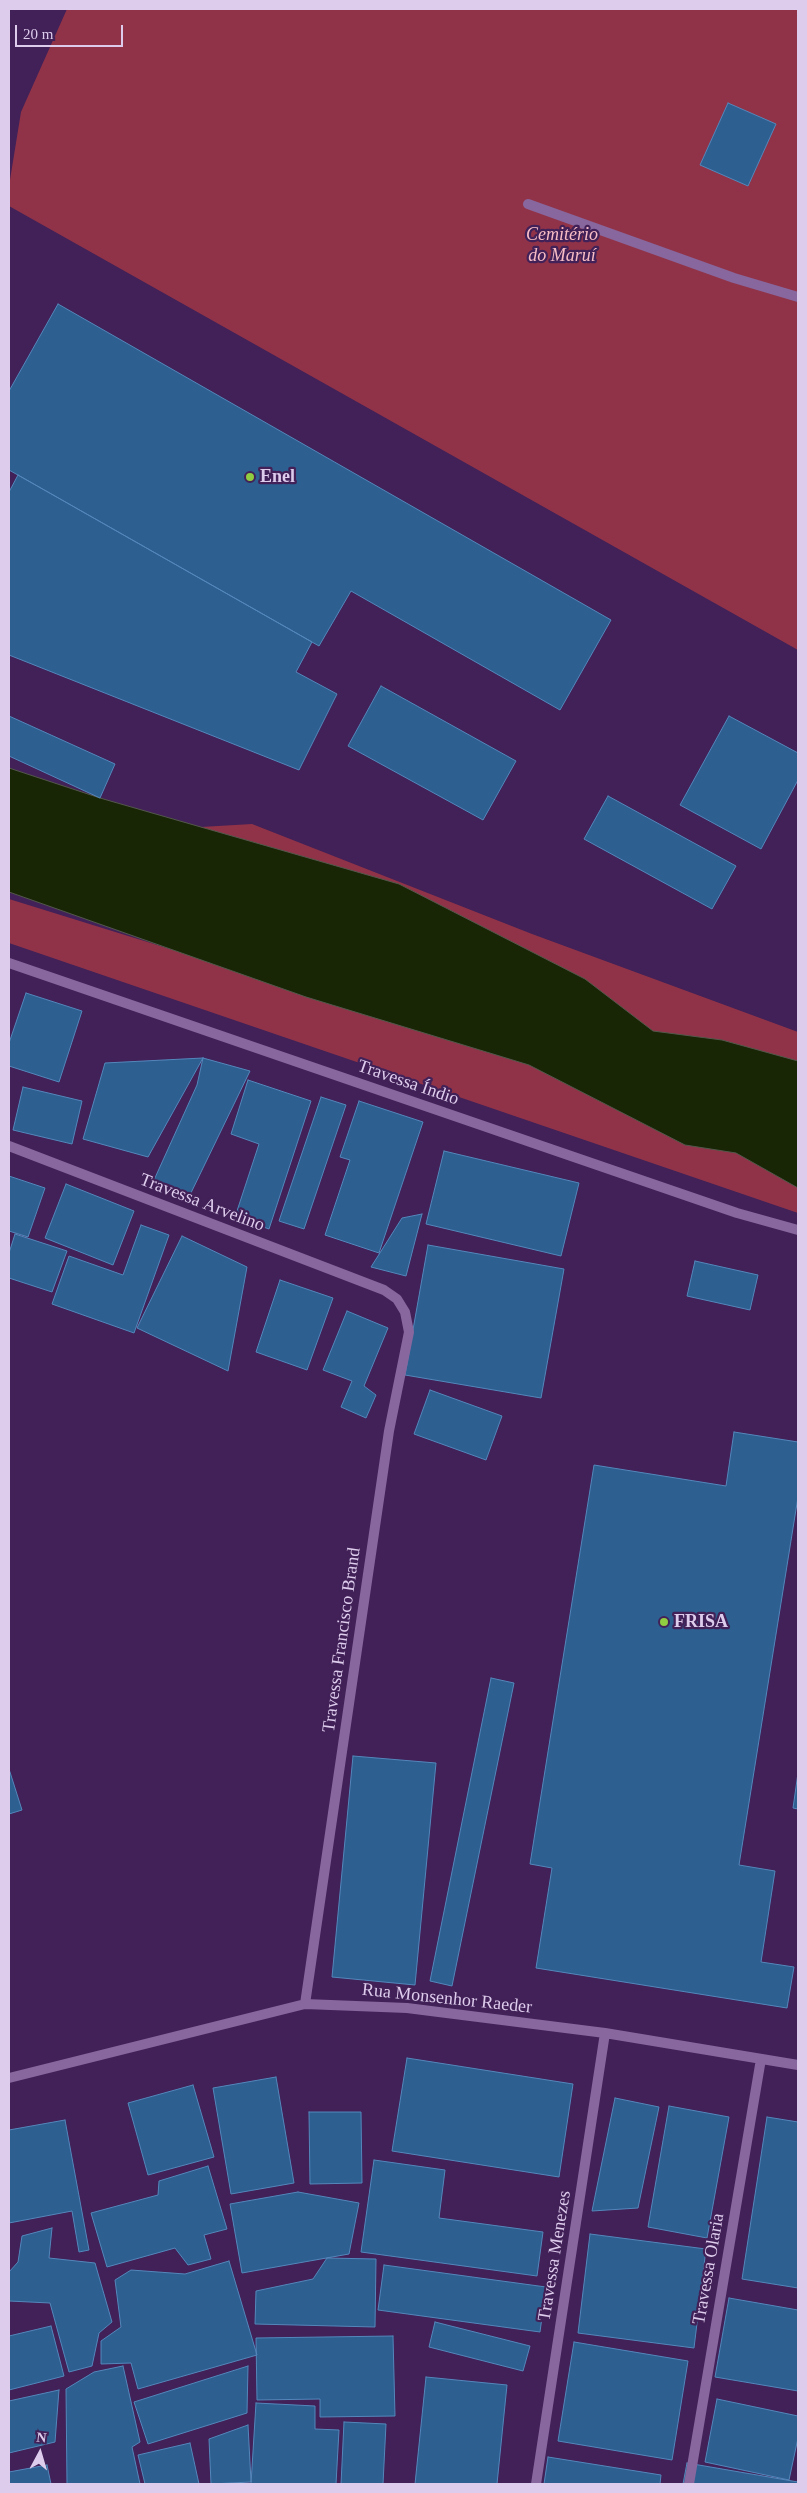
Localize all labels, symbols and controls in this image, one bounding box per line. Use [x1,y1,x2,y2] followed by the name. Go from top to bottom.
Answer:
[18,15,125,47] scale bar
[23,26,53,42] text: 20 m
[526,224,598,266] park label: Cemitério do Maruí
[260,466,295,488] place label: Enel
[244,471,256,483] marker: Enel
[354,1056,462,1110] street label: Travessa Índio
[137,1169,267,1237] street label: Travessa Arvelino
[318,1546,366,1734] street label: Travessa Francisco Brand
[674,1611,728,1633] place label: FRISA
[658,1616,670,1628] marker: FRISA
[361,1979,533,2019] street label: Rua Monsenhor Raeder
[534,2189,576,2323] street label: Travessa Menezes
[689,2212,729,2326] street label: Travessa Olaria
[15,2428,65,2478] north arrow
[36,2430,47,2446] text: N

